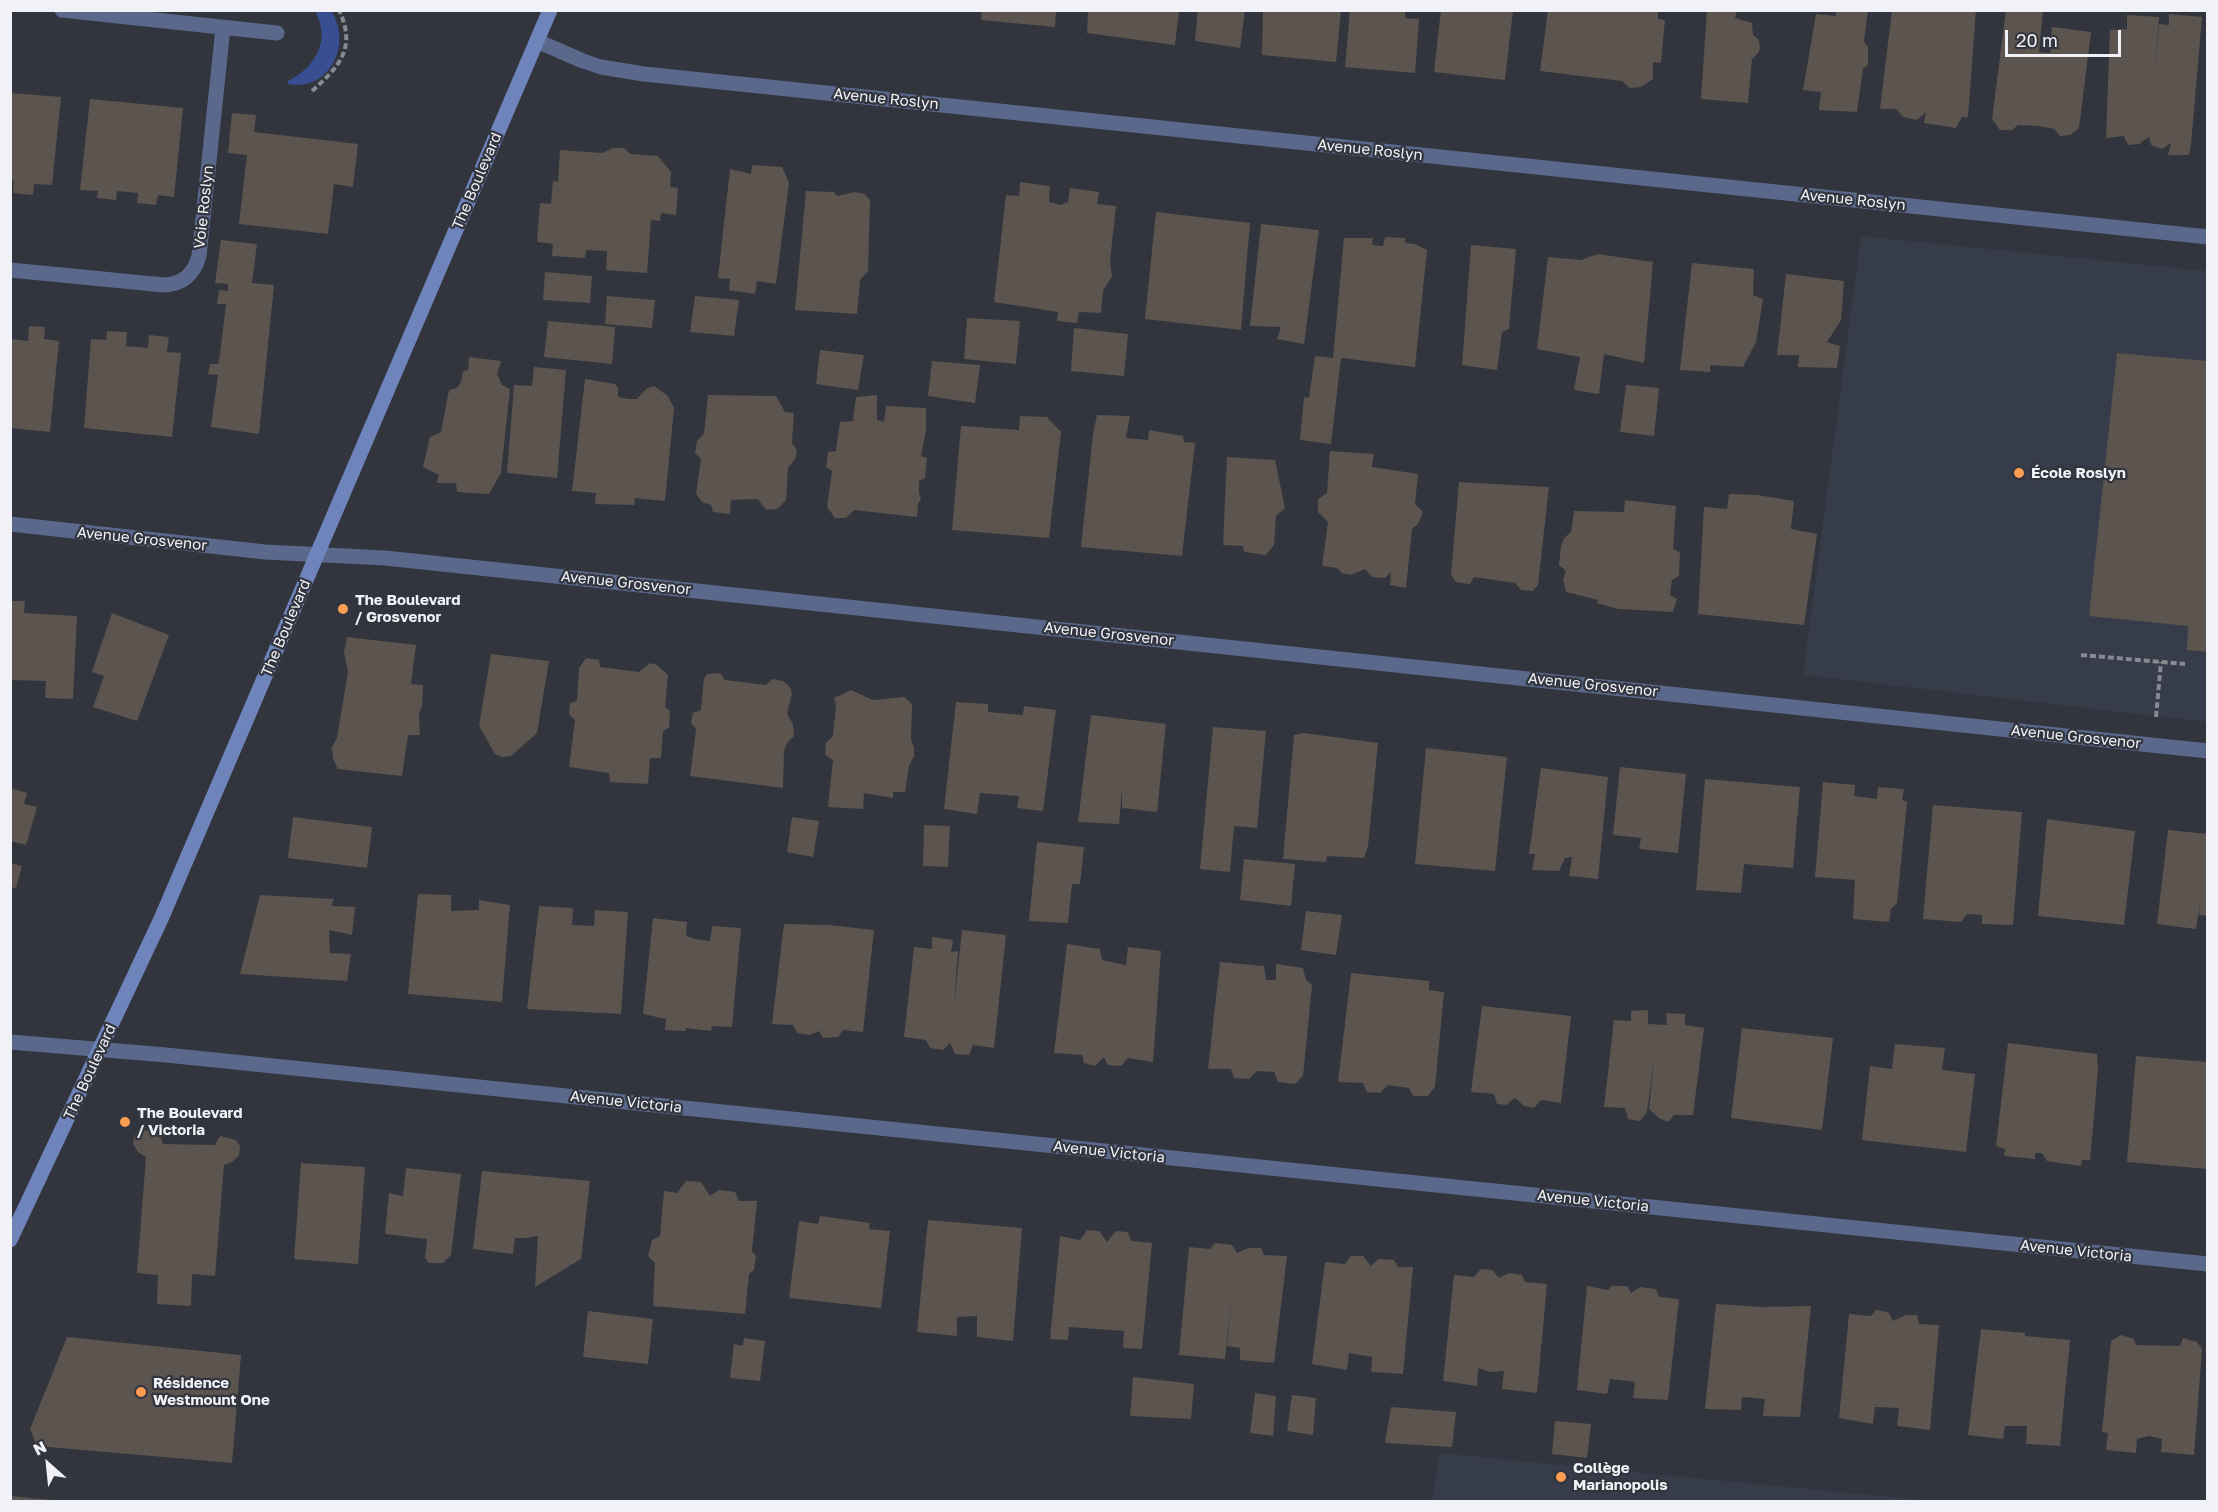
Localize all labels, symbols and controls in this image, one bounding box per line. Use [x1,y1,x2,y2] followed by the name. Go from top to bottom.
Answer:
[2008,18,2124,56] scale bar
[2016,29,2058,51] text: 20 m
[832,85,940,113] street label: Avenue Roslyn
[448,130,506,232] street label: The Boulevard
[1316,136,1424,164] street label: Avenue Roslyn
[191,164,217,250] street label: Voie Roslyn
[1799,186,1907,214] street label: Avenue Roslyn
[2031,464,2126,482] place label: École Roslyn
[2012,466,2026,480] marker: École Roslyn
[76,523,208,555] street label: Avenue Grosvenor
[560,567,692,599] street label: Avenue Grosvenor
[257,577,315,679] street label: The Boulevard
[355,591,460,626] place label: The Boulevard / Grosvenor
[336,602,350,616] marker: The Boulevard / Grosvenor
[1043,618,1175,650] street label: Avenue Grosvenor
[1527,669,1659,701] street label: Avenue Grosvenor
[2010,721,2142,753] street label: Avenue Grosvenor
[60,1021,120,1123] street label: The Boulevard
[569,1087,683,1117] street label: Avenue Victoria
[137,1104,242,1139] place label: The Boulevard / Victoria
[118,1115,132,1129] marker: The Boulevard / Victoria
[1052,1137,1166,1167] street label: Avenue Victoria
[1536,1186,1650,1216] street label: Avenue Victoria
[2019,1236,2133,1266] street label: Avenue Victoria
[153,1374,270,1409] place label: Résidence Westmount One
[134,1385,148,1399] marker: Résidence Westmount One
[18,1434,78,1494] north arrow
[30,1436,50,1460] text: N
[1573,1459,1668,1494] place label: Collège Marianopolis
[1554,1470,1568,1484] marker: Collège Marianopolis

